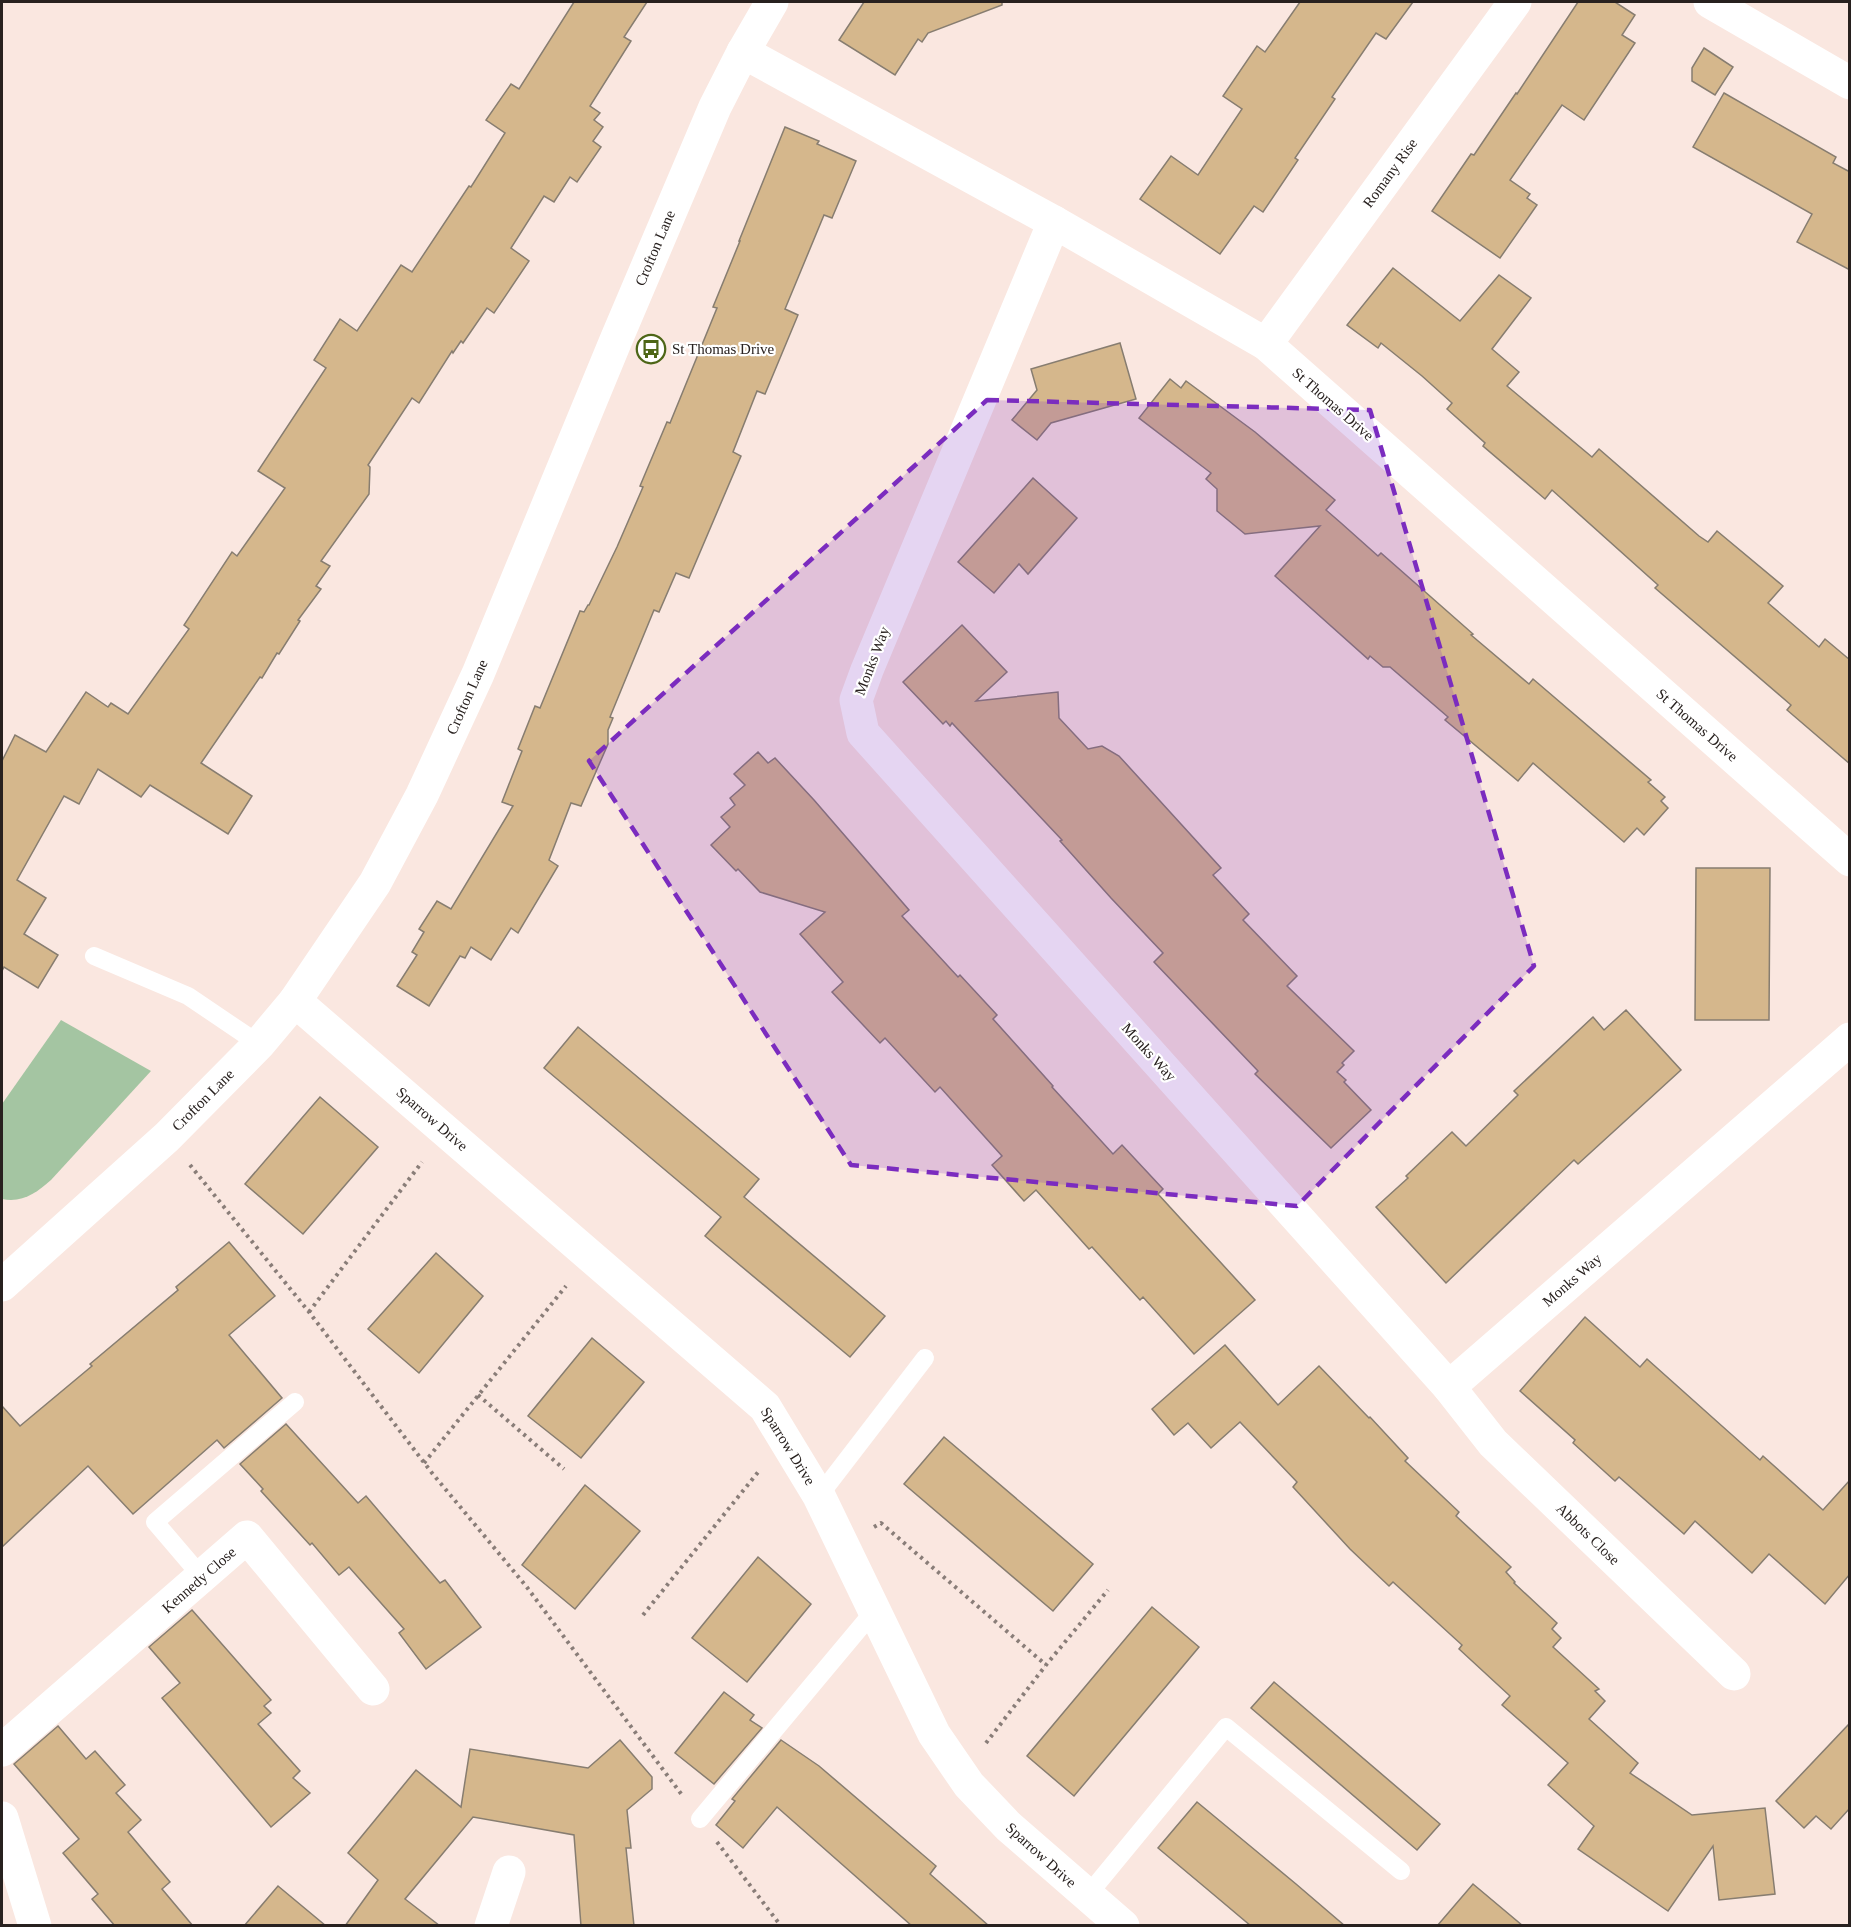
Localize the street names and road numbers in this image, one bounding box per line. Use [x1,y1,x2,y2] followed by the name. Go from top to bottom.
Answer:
[1360,135,1421,211] street label: Romany Rise
[632,208,678,288] street label: Crofton Lane
[1289,364,1377,444] street label: St Thomas Drive
[852,624,893,698] street label: Monks Way
[443,657,491,737] street label: Crofton Lane
[1653,685,1741,765] street label: St Thomas Drive
[1119,1020,1179,1085] street label: Monks Way
[169,1066,237,1134] street label: Crofton Lane
[393,1084,471,1154] street label: Sparrow Drive
[1539,1250,1605,1310] street label: Monks Way
[758,1404,818,1488] street label: Sparrow Drive
[1553,1500,1623,1568] street label: Abbots Close
[159,1544,239,1616] street label: Kennedy Close
[1003,1819,1080,1891] street label: Sparrow Drive

